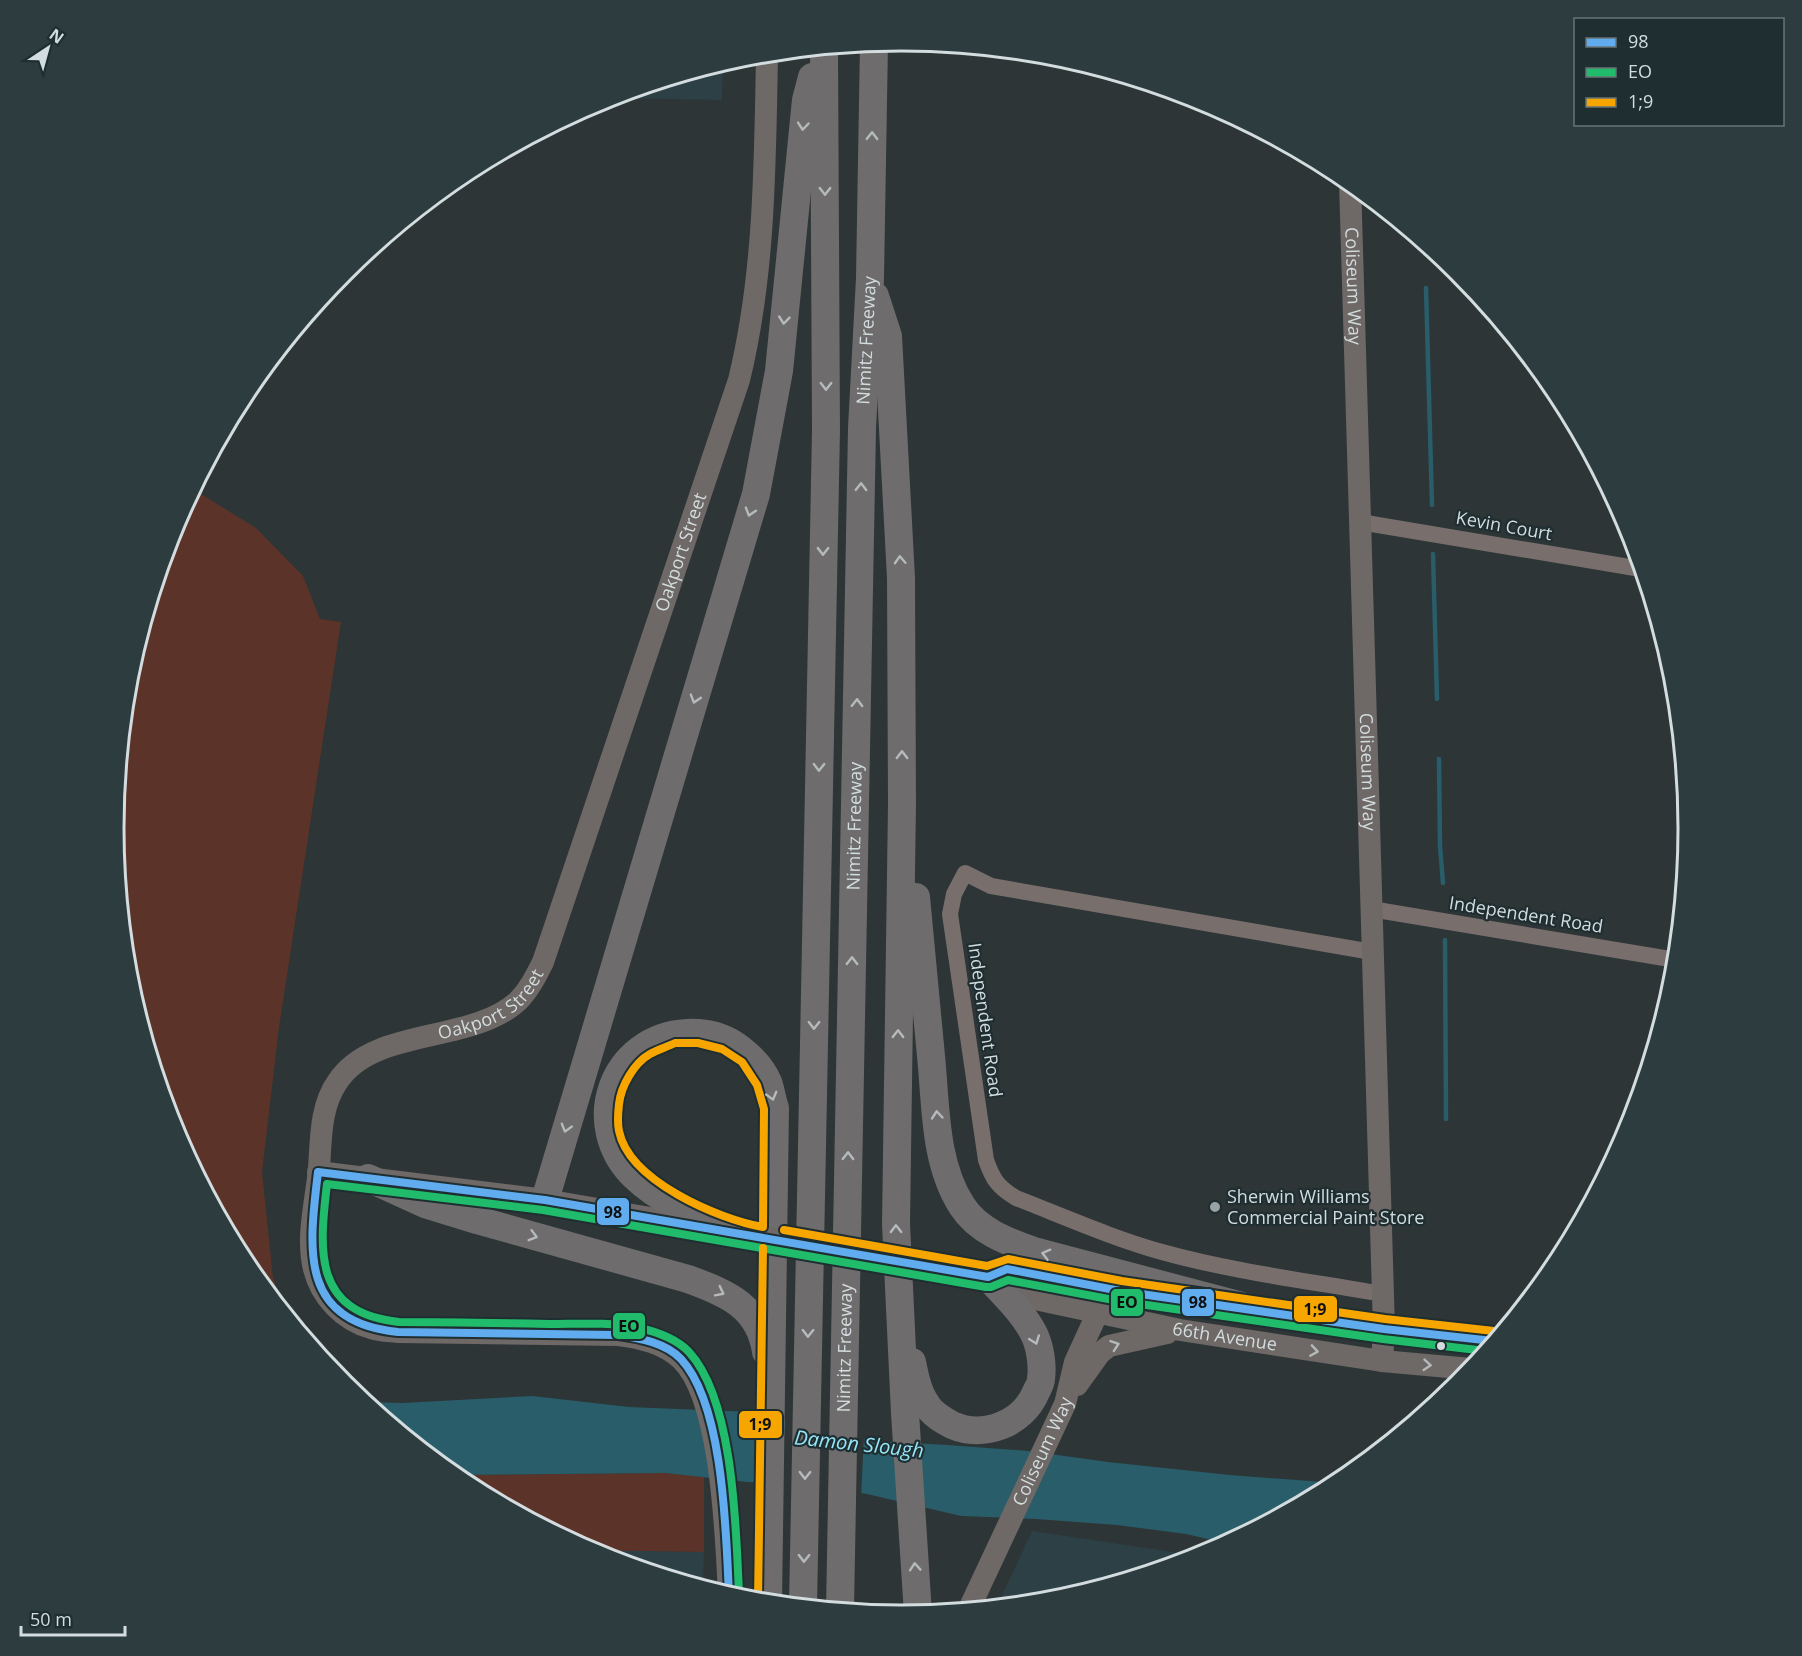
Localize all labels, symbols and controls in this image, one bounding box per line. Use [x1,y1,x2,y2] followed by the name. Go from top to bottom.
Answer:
[18,18,78,78] north arrow
[1574,18,1784,126] legend
[45,23,69,49] text: N
[1628,29,1649,53] text: 98
[1628,59,1652,83] text: EO
[1628,89,1653,113] text: 1;9
[797,122,810,131] one-way arrow
[866,131,878,140] one-way arrow
[819,186,831,195] one-way arrow
[1340,227,1368,346] street label: Coliseum Way
[850,274,881,405] street label: Nimitz Freeway
[778,316,791,325] one-way arrow
[819,381,832,390] one-way arrow
[855,482,867,491] one-way arrow
[649,489,711,615] street label: Oakport Street
[1454,505,1554,545] street label: Kevin Court
[745,506,757,517] one-way arrow
[817,547,830,556] one-way arrow
[893,556,906,565] one-way arrow
[690,693,702,704] one-way arrow
[851,698,863,707] one-way arrow
[1355,712,1382,832] street label: Coliseum Way
[896,751,908,760] one-way arrow
[840,761,867,891] street label: Nimitz Freeway
[813,763,825,772] one-way arrow
[1447,890,1605,938] street label: Independent Road
[963,941,1009,1099] street label: Independent Road
[846,956,858,965] one-way arrow
[435,964,548,1044] street label: Oakport Street
[808,1021,820,1030] one-way arrow
[892,1030,905,1039] one-way arrow
[764,1091,777,1101] one-way arrow
[931,1110,944,1119] one-way arrow
[561,1122,573,1133] one-way arrow
[842,1151,854,1160] one-way arrow
[1227,1184,1424,1229] place label: Sherwin Williams Commercial Paint Store
[596,1197,630,1226] line badge: 98
[1208,1200,1222,1214] marker: Sherwin Williams Commercial Paint Store
[604,1201,622,1223] text: 98
[890,1224,902,1233] one-way arrow
[527,1229,538,1241] one-way arrow
[1041,1249,1051,1262] one-way arrow
[831,1282,857,1413] street label: Nimitz Freeway
[713,1285,724,1296] one-way arrow
[1110,1288,1144,1317] line badge: EO
[1181,1288,1215,1317] line badge: 98
[1116,1291,1138,1313] text: EO
[1189,1291,1207,1313] text: 98
[1293,1295,1338,1323] line badge: 1;9
[1304,1298,1326,1320] text: 1;9
[612,1312,646,1340] line badge: EO
[618,1315,640,1337] text: EO
[1170,1316,1279,1356] street label: 66th Avenue
[802,1329,814,1338] one-way arrow
[1028,1334,1041,1345] one-way arrow
[1109,1340,1120,1353] one-way arrow
[1435,1340,1447,1352] unlabelled marker
[1310,1344,1319,1356] one-way arrow
[1422,1358,1431,1371] one-way arrow
[1006,1394,1077,1510] street label: Coliseum Way
[738,1410,783,1439] line badge: 1;9
[749,1413,771,1435] text: 1;9
[793,1423,925,1464] water label: Damon Slough
[799,1471,811,1480] one-way arrow
[797,1553,810,1562] one-way arrow
[909,1562,922,1571] one-way arrow
[21,1599,124,1637] scale bar
[30,1607,72,1631] text: 50 m

